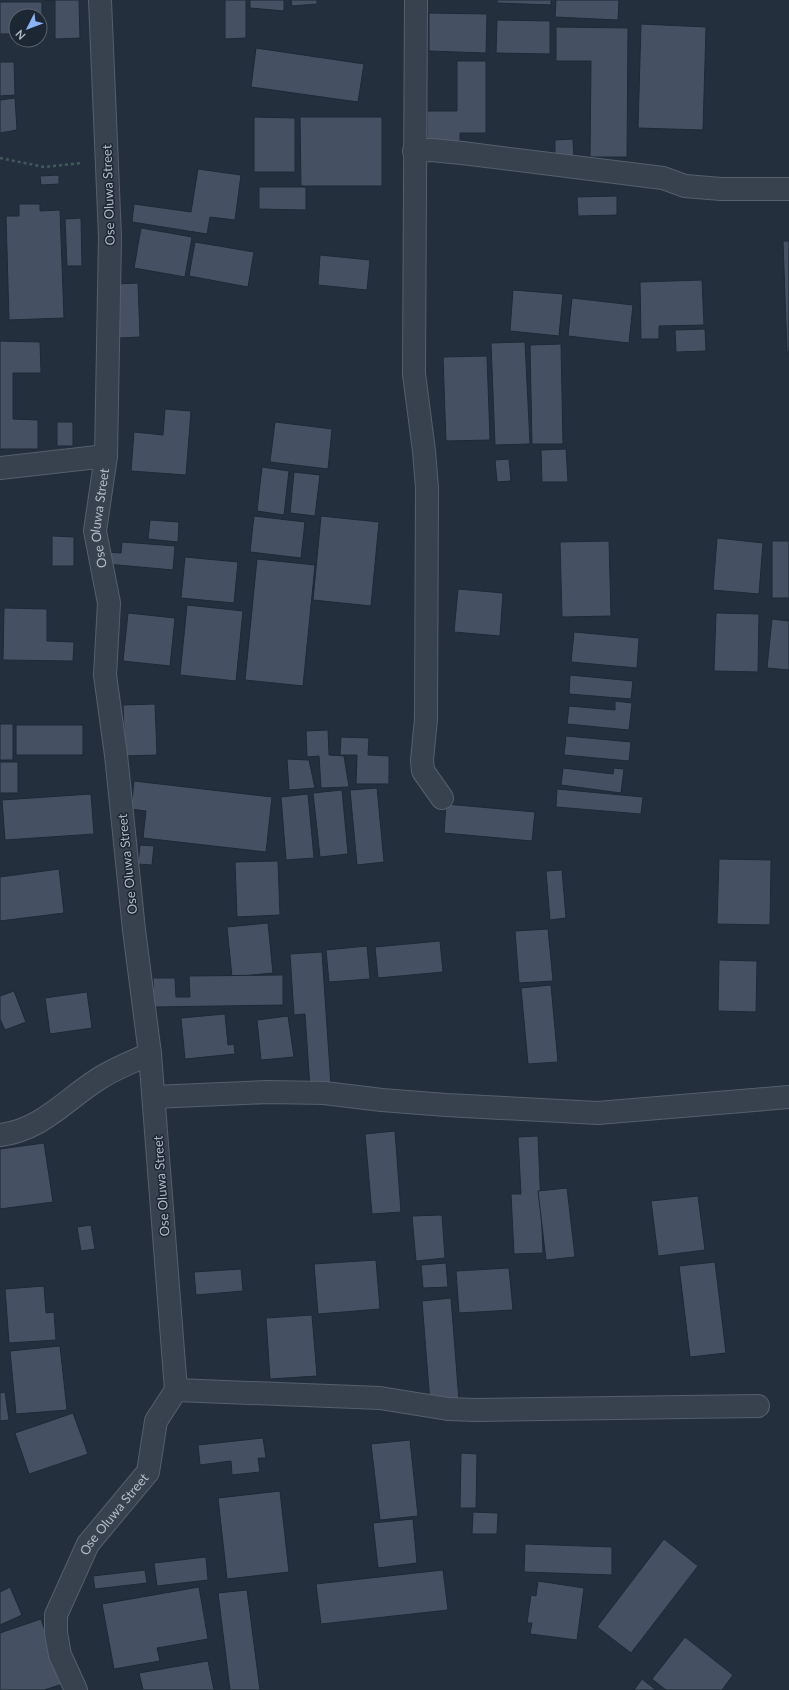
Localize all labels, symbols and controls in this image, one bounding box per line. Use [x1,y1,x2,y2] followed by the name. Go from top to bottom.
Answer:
[8,8,48,48] north arrow
[13,28,28,43] text: N
[98,144,118,246] street label: Ose Oluwa Street
[87,467,112,569] street label: Ose Oluwa Street
[114,813,140,915] street label: Ose Oluwa Street
[149,1135,172,1237] street label: Ose Oluwa Street
[76,1470,152,1558] street label: Ose Oluwa Street

